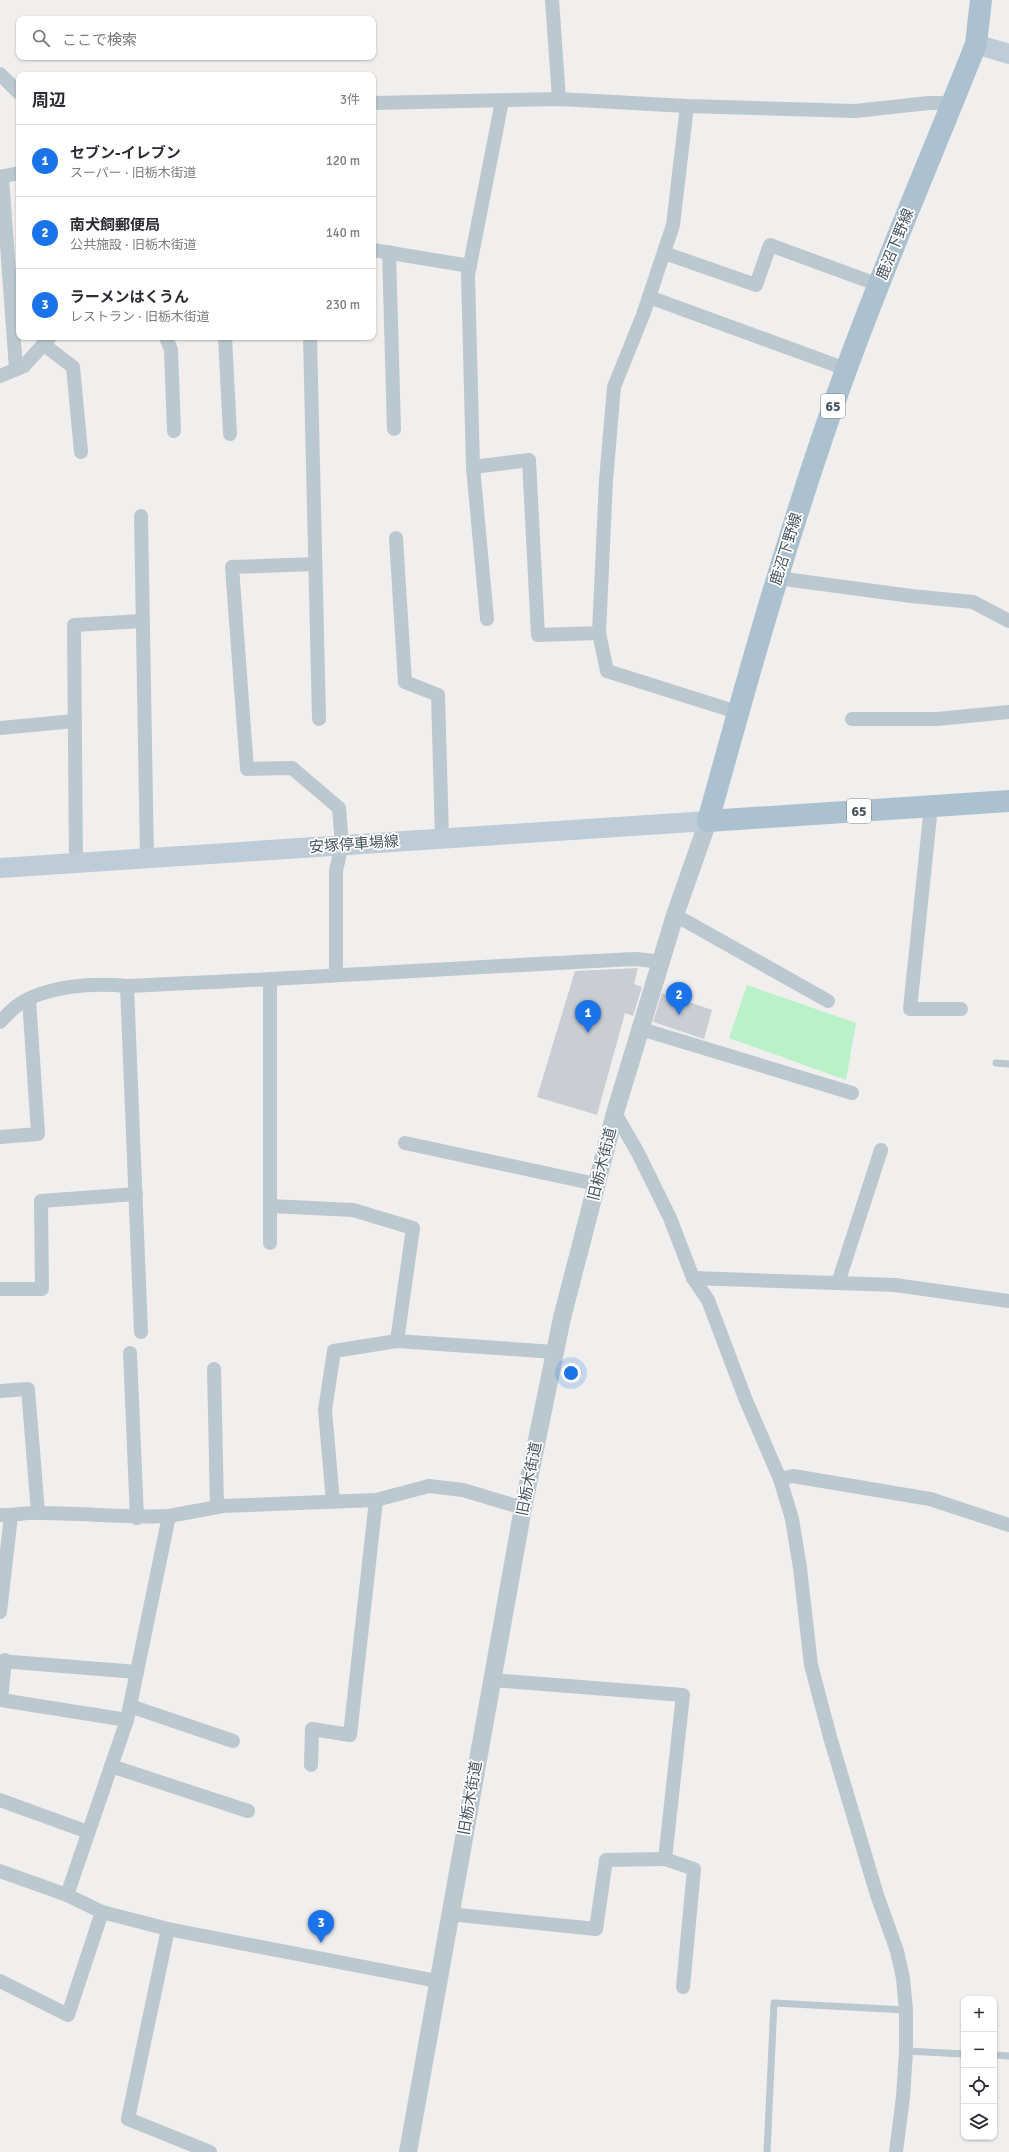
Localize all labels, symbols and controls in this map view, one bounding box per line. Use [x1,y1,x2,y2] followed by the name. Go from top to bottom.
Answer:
[16,16,376,60] search box
[30,27,52,49] icon: search
[62,31,137,49] text: ここで検索
[32,90,66,111] text: 周辺
[340,92,360,108] text: 3件
[70,144,181,162] text: セブン-イレブン
[41,153,49,169] text: 1
[326,153,360,169] text: 120 m
[70,165,197,181] text: スーパー · 旧栃木街道
[873,206,917,282] street label: 鹿沼下野線
[70,216,160,234] text: 南犬飼郵便局
[41,225,49,241] text: 2
[326,225,360,241] text: 140 m
[70,237,197,253] text: 公共施設 · 旧栃木街道
[70,288,189,306] text: ラーメンはくうん
[41,297,49,313] text: 3
[326,297,360,313] text: 230 m
[70,309,210,325] text: レストラン · 旧栃木街道
[821,394,845,418] road number: 65
[766,510,806,588] street label: 鹿沼下野線
[847,799,871,823] road number: 65
[308,832,400,856] street label: 安塚停車場線
[666,982,692,1015] pin: 2
[575,1000,601,1033] pin: 1
[584,1125,620,1203] street label: 旧栃木街道
[561,1363,581,1383] your location
[513,1440,545,1518] street label: 旧栃木街道
[455,1759,485,1837] street label: 旧栃木街道
[308,1910,334,1943] pin: 3
[961,1996,997,2140] map controls
[961,1996,997,2032] button: +
[961,2032,997,2068] button: −
[961,2068,997,2104] button: locate
[961,2104,997,2140] button: layers

